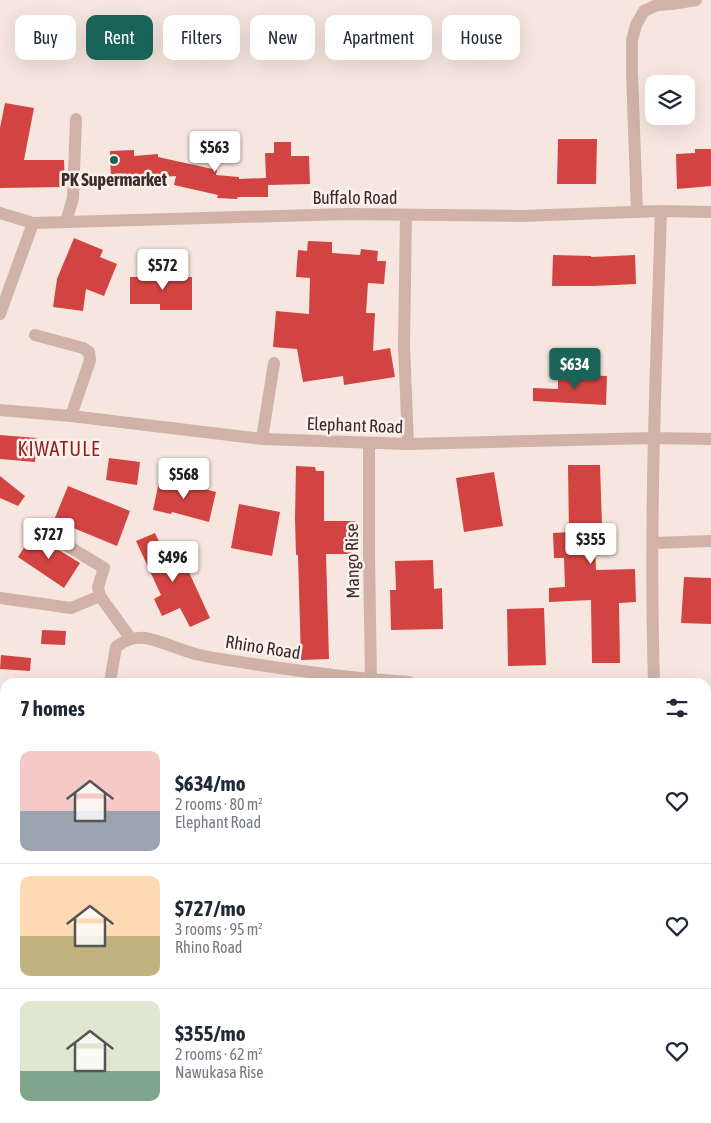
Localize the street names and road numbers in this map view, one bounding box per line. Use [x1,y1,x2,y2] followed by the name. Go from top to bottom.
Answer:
[312,187,398,208] street label: Buffalo Road
[306,413,404,437] street label: Elephant Road
[341,523,363,599] street label: Mango Rise
[224,631,302,663] street label: Rhino Road

